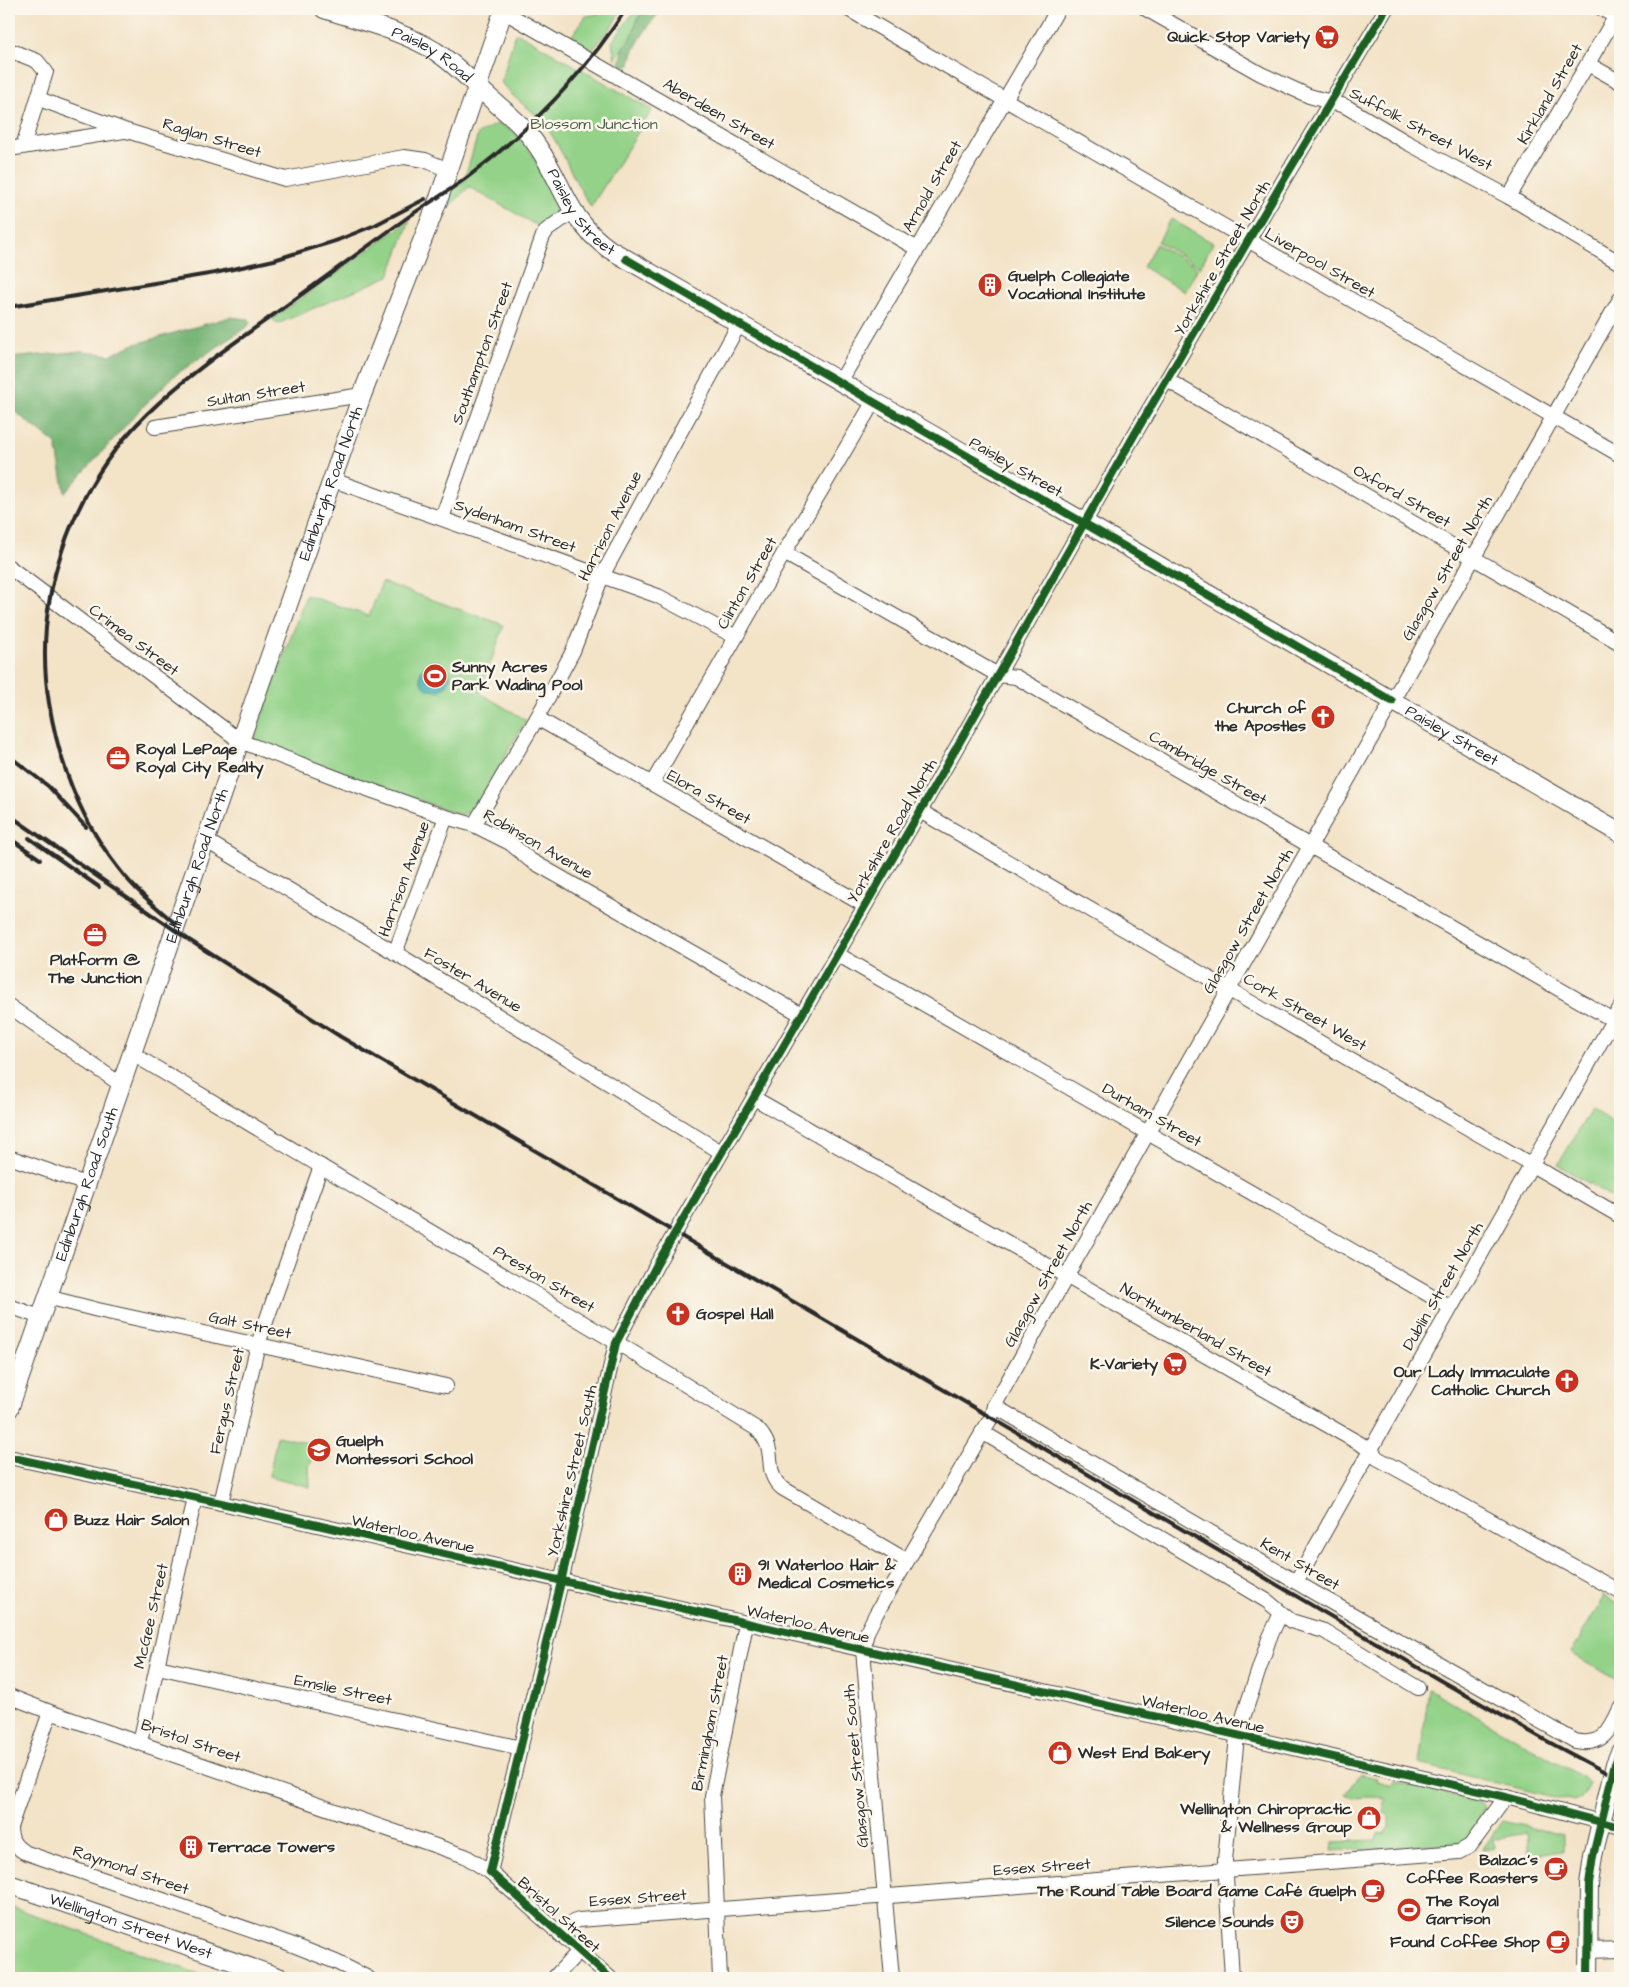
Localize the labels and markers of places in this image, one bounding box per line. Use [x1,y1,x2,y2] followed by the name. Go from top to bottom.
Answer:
[1314,24,1340,50] supermarket icon: Quick Stop Variety
[1167,26,1310,49] place label: Quick Stop Variety
[1007,265,1146,305] place label: Guelph Collegiate Vocational Institute
[977,272,1003,298] building icon: Guelph Collegiate Vocational Institute
[451,656,583,698] place label: Sunny Acres Park Wading Pool
[422,663,448,689] sports icon: Sunny Acres Park Wading Pool
[1214,697,1307,737] place label: Church of the Apostles
[1310,704,1336,730] church icon: Church of the Apostles
[136,738,264,779] place label: Royal LePage Royal City Realty
[105,745,131,771] office icon: Royal LePage Royal City Realty
[82,922,108,948] office icon: Platform @ The Junction
[47,949,142,989] place label: Platform @ The Junction
[665,1301,691,1327] church icon: Gospel Hall
[696,1303,774,1325] place label: Gospel Hall
[1162,1351,1188,1377] supermarket icon: K-Variety
[1090,1353,1158,1376] place label: K-Variety
[1394,1361,1551,1401] place label: Our Lady Immaculate Catholic Church
[1554,1368,1580,1394] church icon: Our Lady Immaculate Catholic Church
[336,1430,473,1470] place label: Guelph Montessori School
[306,1437,332,1463] school or university icon: Guelph Montessori School
[43,1507,69,1533] shop icon: Buzz Hair Salon
[74,1509,189,1531] place label: Buzz Hair Salon
[758,1554,897,1594] place label: 91 Waterloo Hair & Medical Cosmetics
[727,1561,753,1587] building icon: 91 Waterloo Hair & Medical Cosmetics
[1047,1740,1073,1766] shop icon: West End Bakery
[1077,1742,1211,1765] place label: West End Bakery
[1179,1798,1353,1838] place label: Wellington Chiropractic & Wellness Group
[1356,1805,1382,1831] shop icon: Wellington Chiropractic & Wellness Group
[178,1834,204,1860] building icon: Terrace Towers
[207,1836,335,1858] place label: Terrace Towers
[1406,1849,1538,1889] place label: Balzac’s Coffee Roasters
[1543,1856,1569,1882] cafe icon: Balzac’s Coffee Roasters
[1360,1878,1386,1904] cafe icon: The Round Table Board Game Café Guelph
[1036,1880,1357,1902] place label: The Round Table Board Game Café Guelph
[1425,1890,1499,1930] place label: The Royal Garrison
[1396,1897,1422,1923] sports icon: The Royal Garrison
[1279,1909,1305,1935] theatre icon: Silence Sounds
[1164,1911,1274,1933] place label: Silence Sounds
[1545,1929,1571,1955] cafe icon: Found Coffee Shop
[1390,1931,1540,1953] place label: Found Coffee Shop

